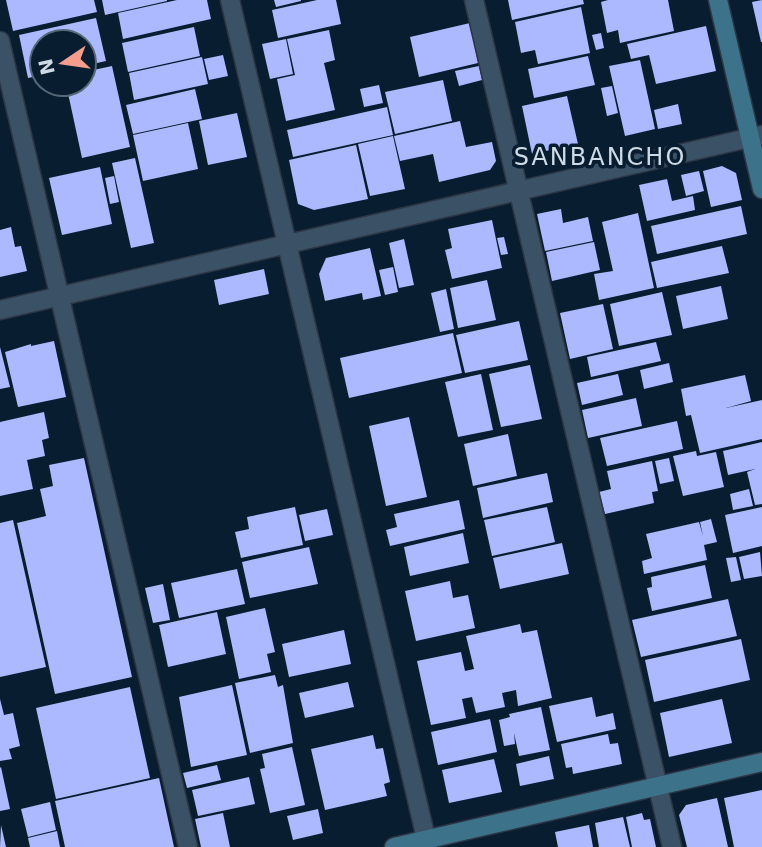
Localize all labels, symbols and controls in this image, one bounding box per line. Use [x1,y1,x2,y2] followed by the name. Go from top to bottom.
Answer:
[28,28,98,98] north arrow
[34,57,59,77] text: N
[514,143,686,171] district label: SANBANCHO

